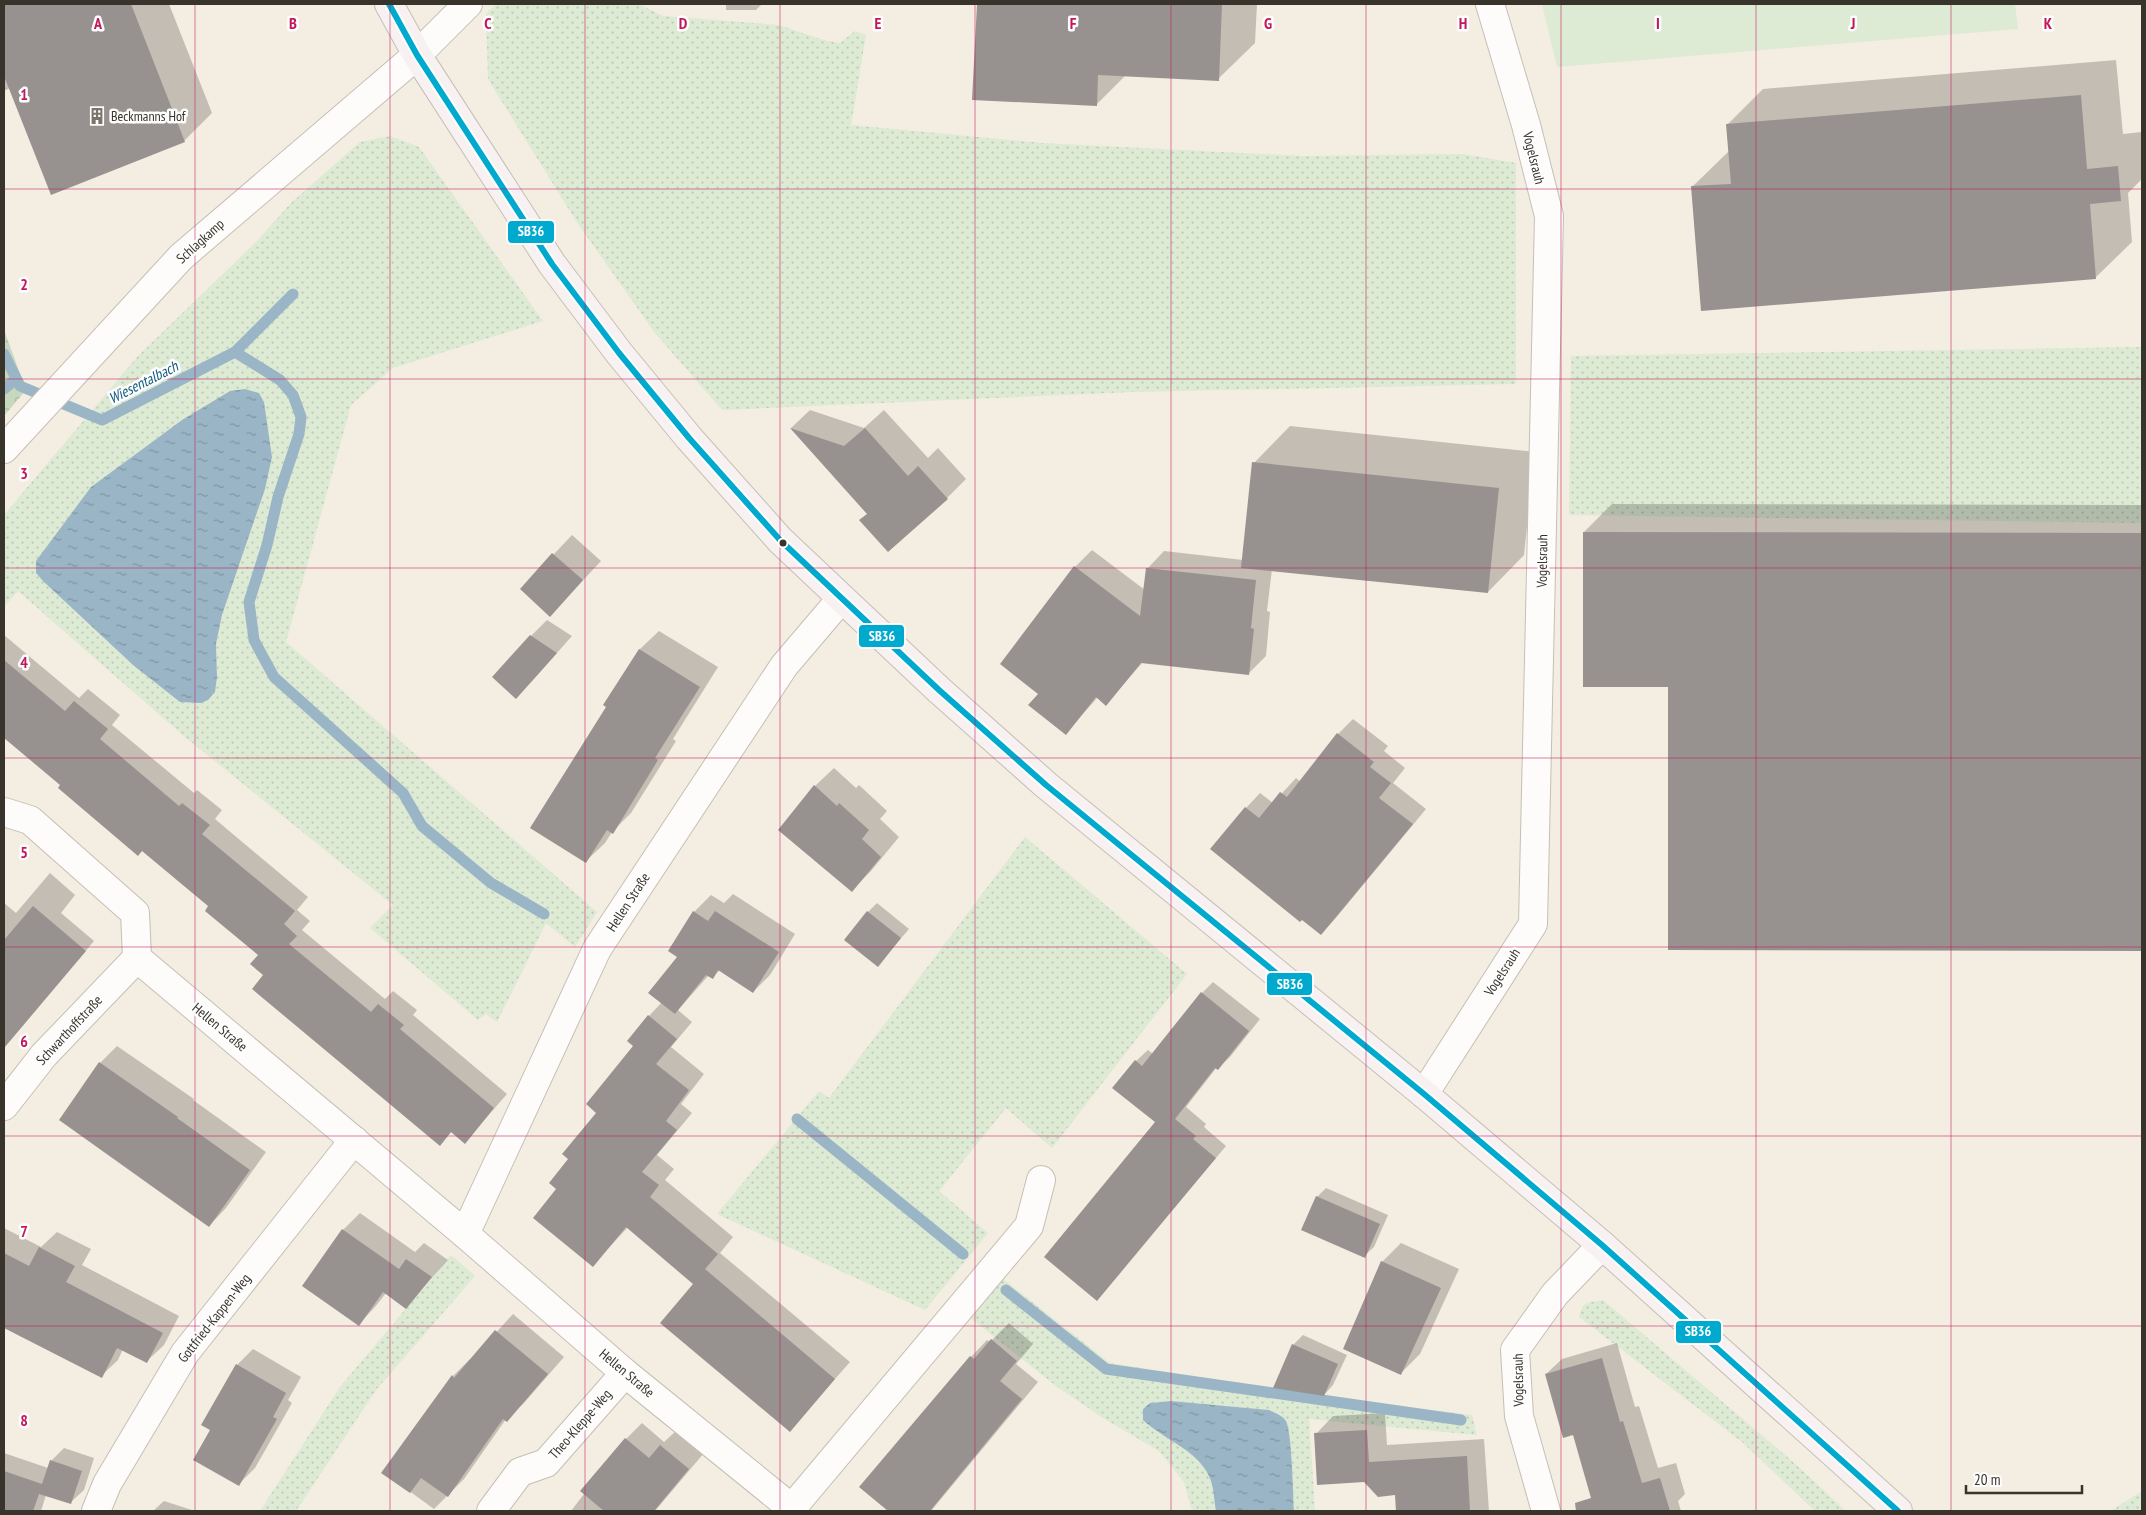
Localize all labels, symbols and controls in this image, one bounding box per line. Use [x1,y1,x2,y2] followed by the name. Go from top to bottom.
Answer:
[93,13,103,33] text: A
[289,13,297,33] text: B
[484,13,492,33] text: C
[679,13,688,33] text: D
[875,13,882,33] text: E
[1070,13,1077,33] text: F
[1264,13,1272,33] text: G
[1459,13,1467,33] text: H
[1656,13,1660,33] text: I
[1850,13,1855,33] text: J
[2044,13,2053,33] text: K
[20,84,28,104] text: 1
[87,106,107,126] building icon: Beckmanns Hof
[111,107,186,125] place label: Beckmanns Hof
[1519,129,1549,186] street label: Vogelsrauh
[172,215,228,267] street label: Schlagkamp
[507,220,555,244] line badge: SB36
[518,222,545,240] text: SB36
[20,274,28,294] text: 2
[105,356,182,408] water label: Wiesentalbach
[20,463,28,483] text: 3
[1533,534,1551,589] street label: Vogelsrauh
[778,538,788,548] unlabelled marker
[858,624,905,648] line badge: SB36
[869,627,896,645] text: SB36
[20,652,28,672] text: 4
[20,842,28,862] text: 5
[602,869,654,935] street label: Hellen Straße
[1479,945,1524,1000] street label: Vogelsrauh
[1266,972,1313,996] line badge: SB36
[1277,975,1304,993] text: SB36
[32,991,106,1069] street label: Schwarthoffstraße
[189,999,251,1055] street label: Hellen Straße
[20,1031,28,1051] text: 6
[20,1221,28,1241] text: 7
[174,1270,254,1366] street label: Gottfried-Kappen-Weg
[1675,1320,1722,1344] line badge: SB36
[1685,1322,1712,1340] text: SB36
[596,1345,658,1401] street label: Hellen Straße
[1509,1353,1527,1408] street label: Vogelsrauh
[545,1385,615,1463] street label: Theo-Kleppe-Weg
[20,1410,28,1430] text: 8
[1966,1462,2082,1494] scale bar
[1974,1470,2000,1489] text: 20 m

